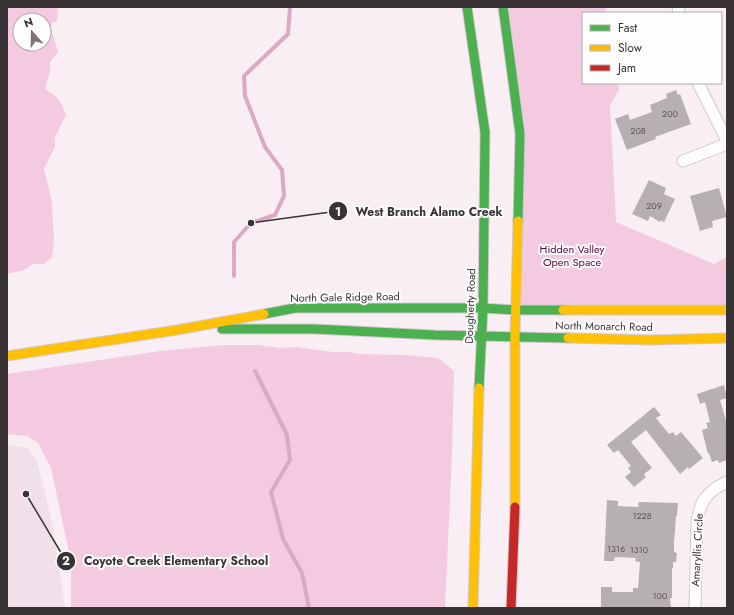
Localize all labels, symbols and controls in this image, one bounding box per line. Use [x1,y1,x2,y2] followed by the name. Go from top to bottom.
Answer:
[12,12,52,52] north arrow
[582,12,722,84] legend
[22,14,35,32] text: N
[618,19,637,37] text: Fast
[618,39,643,57] text: Slow
[616,59,636,77] text: Jam
[662,107,679,120] house number: 200
[630,124,646,137] house number: 208
[328,199,511,223] callout: West Branch Alamo Creek
[646,199,662,212] house number: 209
[335,203,341,221] text: 1
[355,203,503,221] text: West Branch Alamo Creek
[540,241,605,270] park label: Hidden Valley Open Space
[461,268,479,344] street label: Dougherty Road
[290,288,400,306] street label: North Gale Ridge Road
[555,317,653,335] street label: North Monarch Road
[632,509,652,522] house number: 1228
[687,513,707,587] street label: Amaryllis Circle
[607,542,625,555] house number: 1316
[630,543,649,556] house number: 1310
[56,549,276,573] callout: Coyote Creek Elementary School
[62,552,70,570] text: 2
[84,552,268,570] text: Coyote Creek Elementary School
[653,589,668,602] house number: 100

